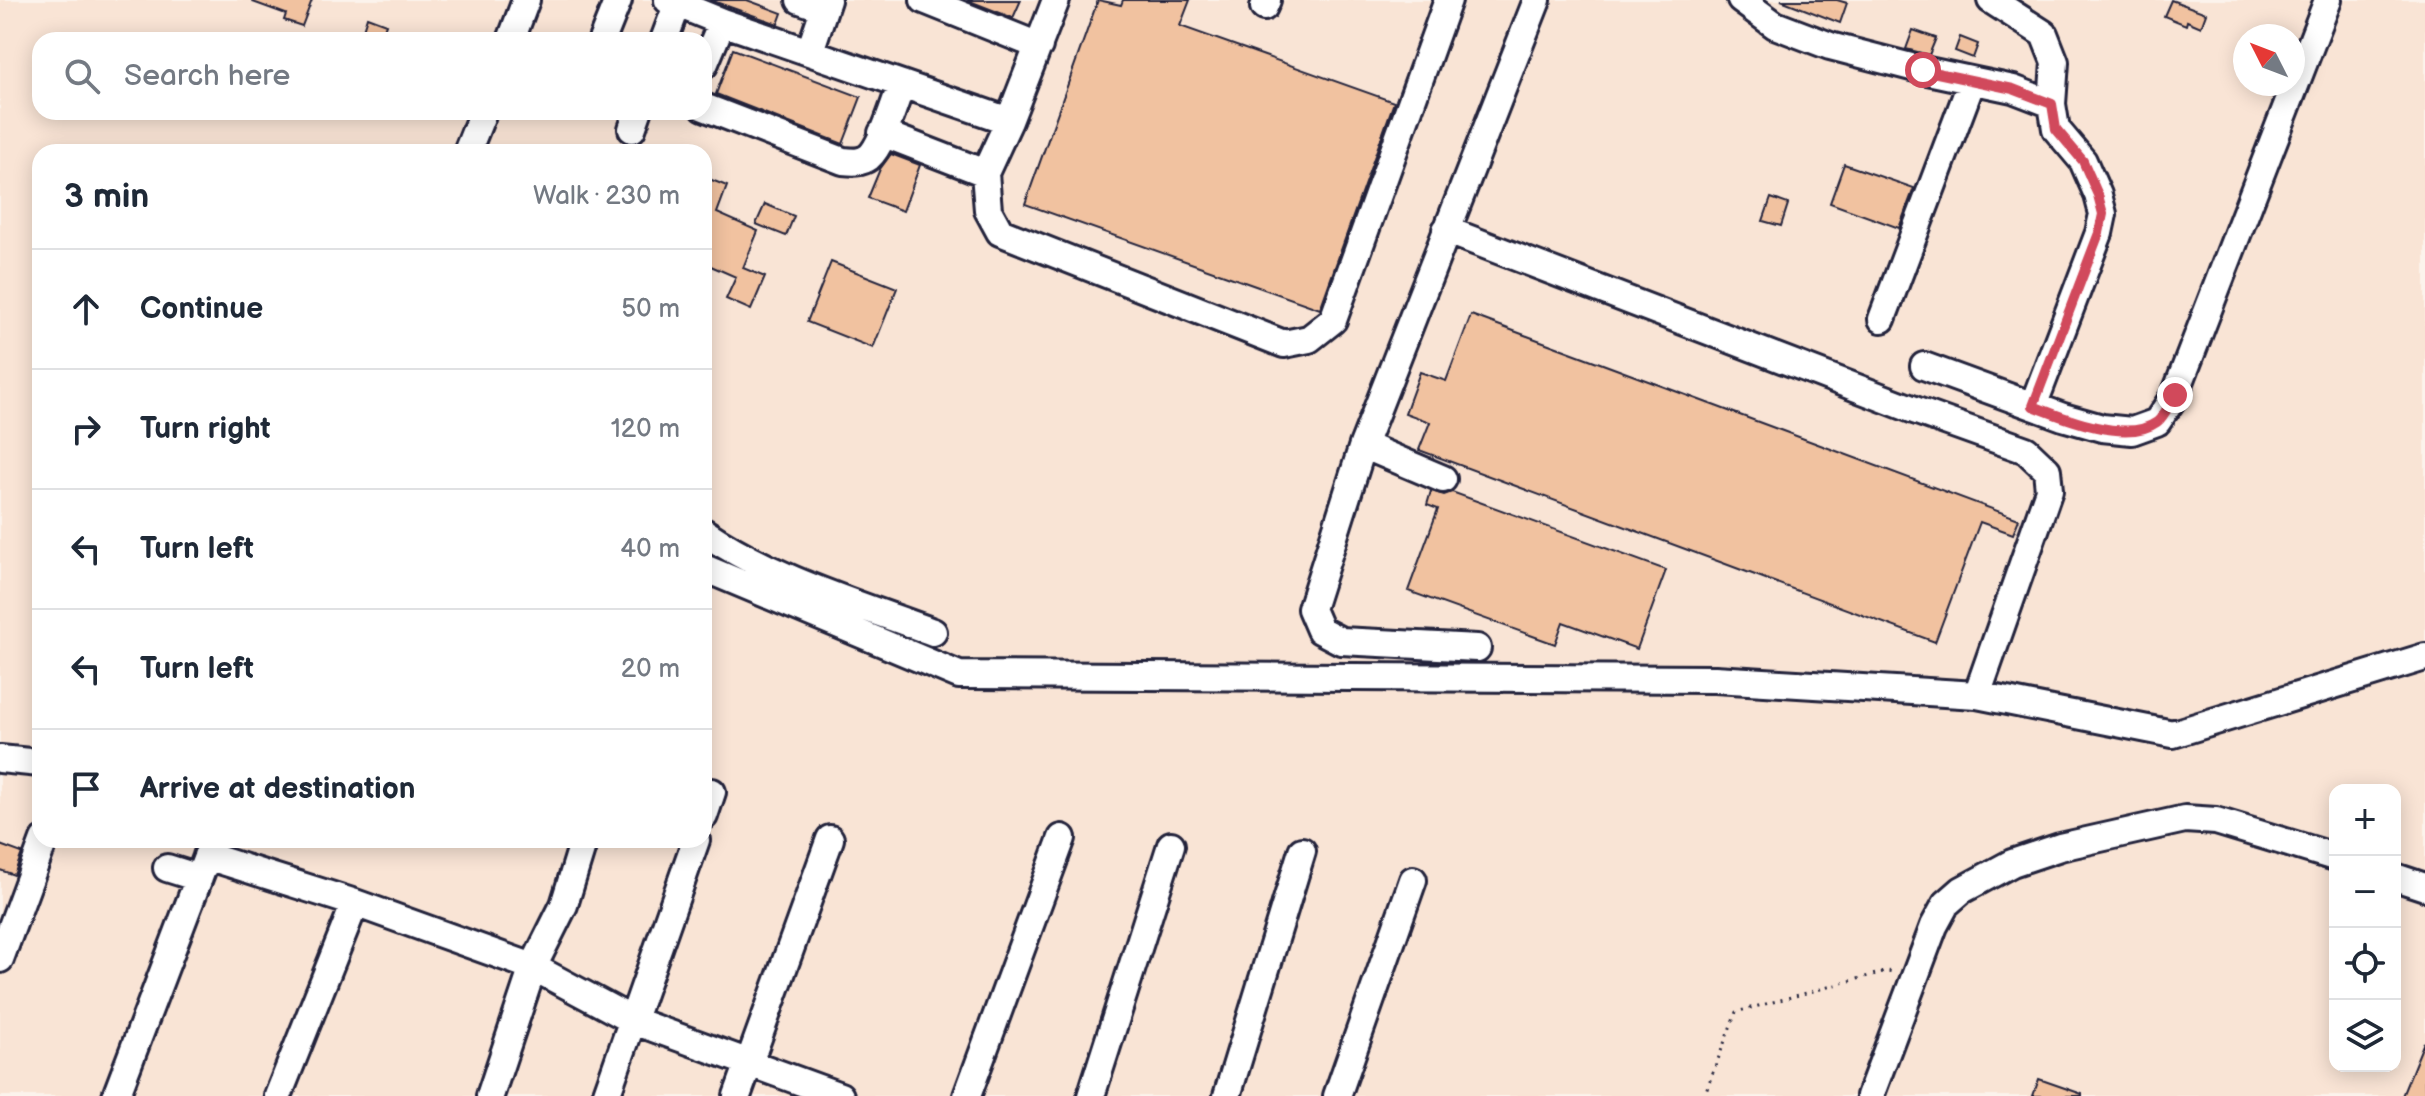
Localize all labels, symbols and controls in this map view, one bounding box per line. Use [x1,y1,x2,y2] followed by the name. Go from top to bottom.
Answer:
[2233,24,2305,96] north arrow
[32,32,712,120] search box
[1905,52,1941,88] route start
[60,54,104,98] icon: search
[124,58,290,94] text: Search here
[64,176,149,217] text: 3 min
[533,181,680,212] text: Walk · 230 m
[64,287,108,331] icon: ahead
[140,291,263,327] text: Continue
[621,294,680,325] text: 50 m
[2157,377,2193,413] route end
[64,407,108,451] icon: right
[140,411,271,447] text: Turn right
[611,414,680,445] text: 120 m
[64,527,108,571] icon: left
[140,531,254,567] text: Turn left
[620,534,680,565] text: 40 m
[64,647,108,691] icon: left
[140,651,254,687] text: Turn left
[621,654,680,685] text: 20 m
[64,767,108,811] icon: arrive
[140,771,416,807] text: Arrive at destination
[2329,784,2401,1072] map controls
[2329,784,2401,856] button: +
[2329,856,2401,928] button: −
[2329,928,2401,1000] button: locate
[2329,1000,2401,1072] button: layers

